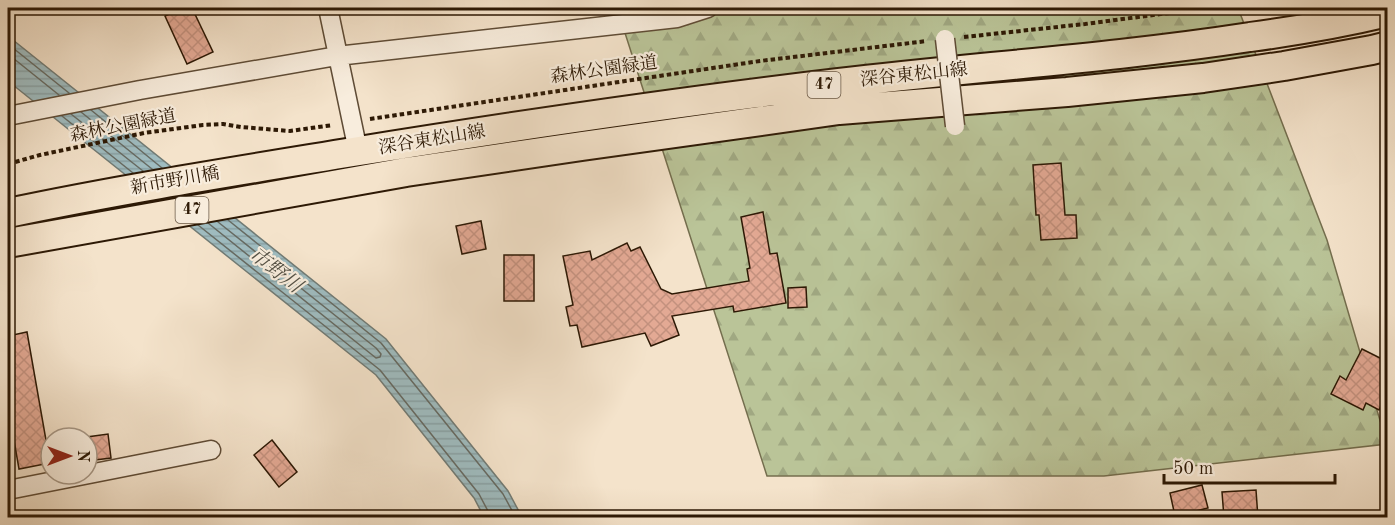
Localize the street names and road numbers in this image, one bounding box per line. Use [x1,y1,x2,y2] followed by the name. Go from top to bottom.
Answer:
[549,52,659,86] street label: 森林公園緑道
[859,58,969,90] street label: 深谷東松山線
[808,72,840,98] road number: 47
[68,105,178,145] street label: 森林公園緑道
[377,121,487,157] street label: 深谷東松山線
[129,162,221,198] street label: 新市野川橋
[176,197,208,223] road number: 47

